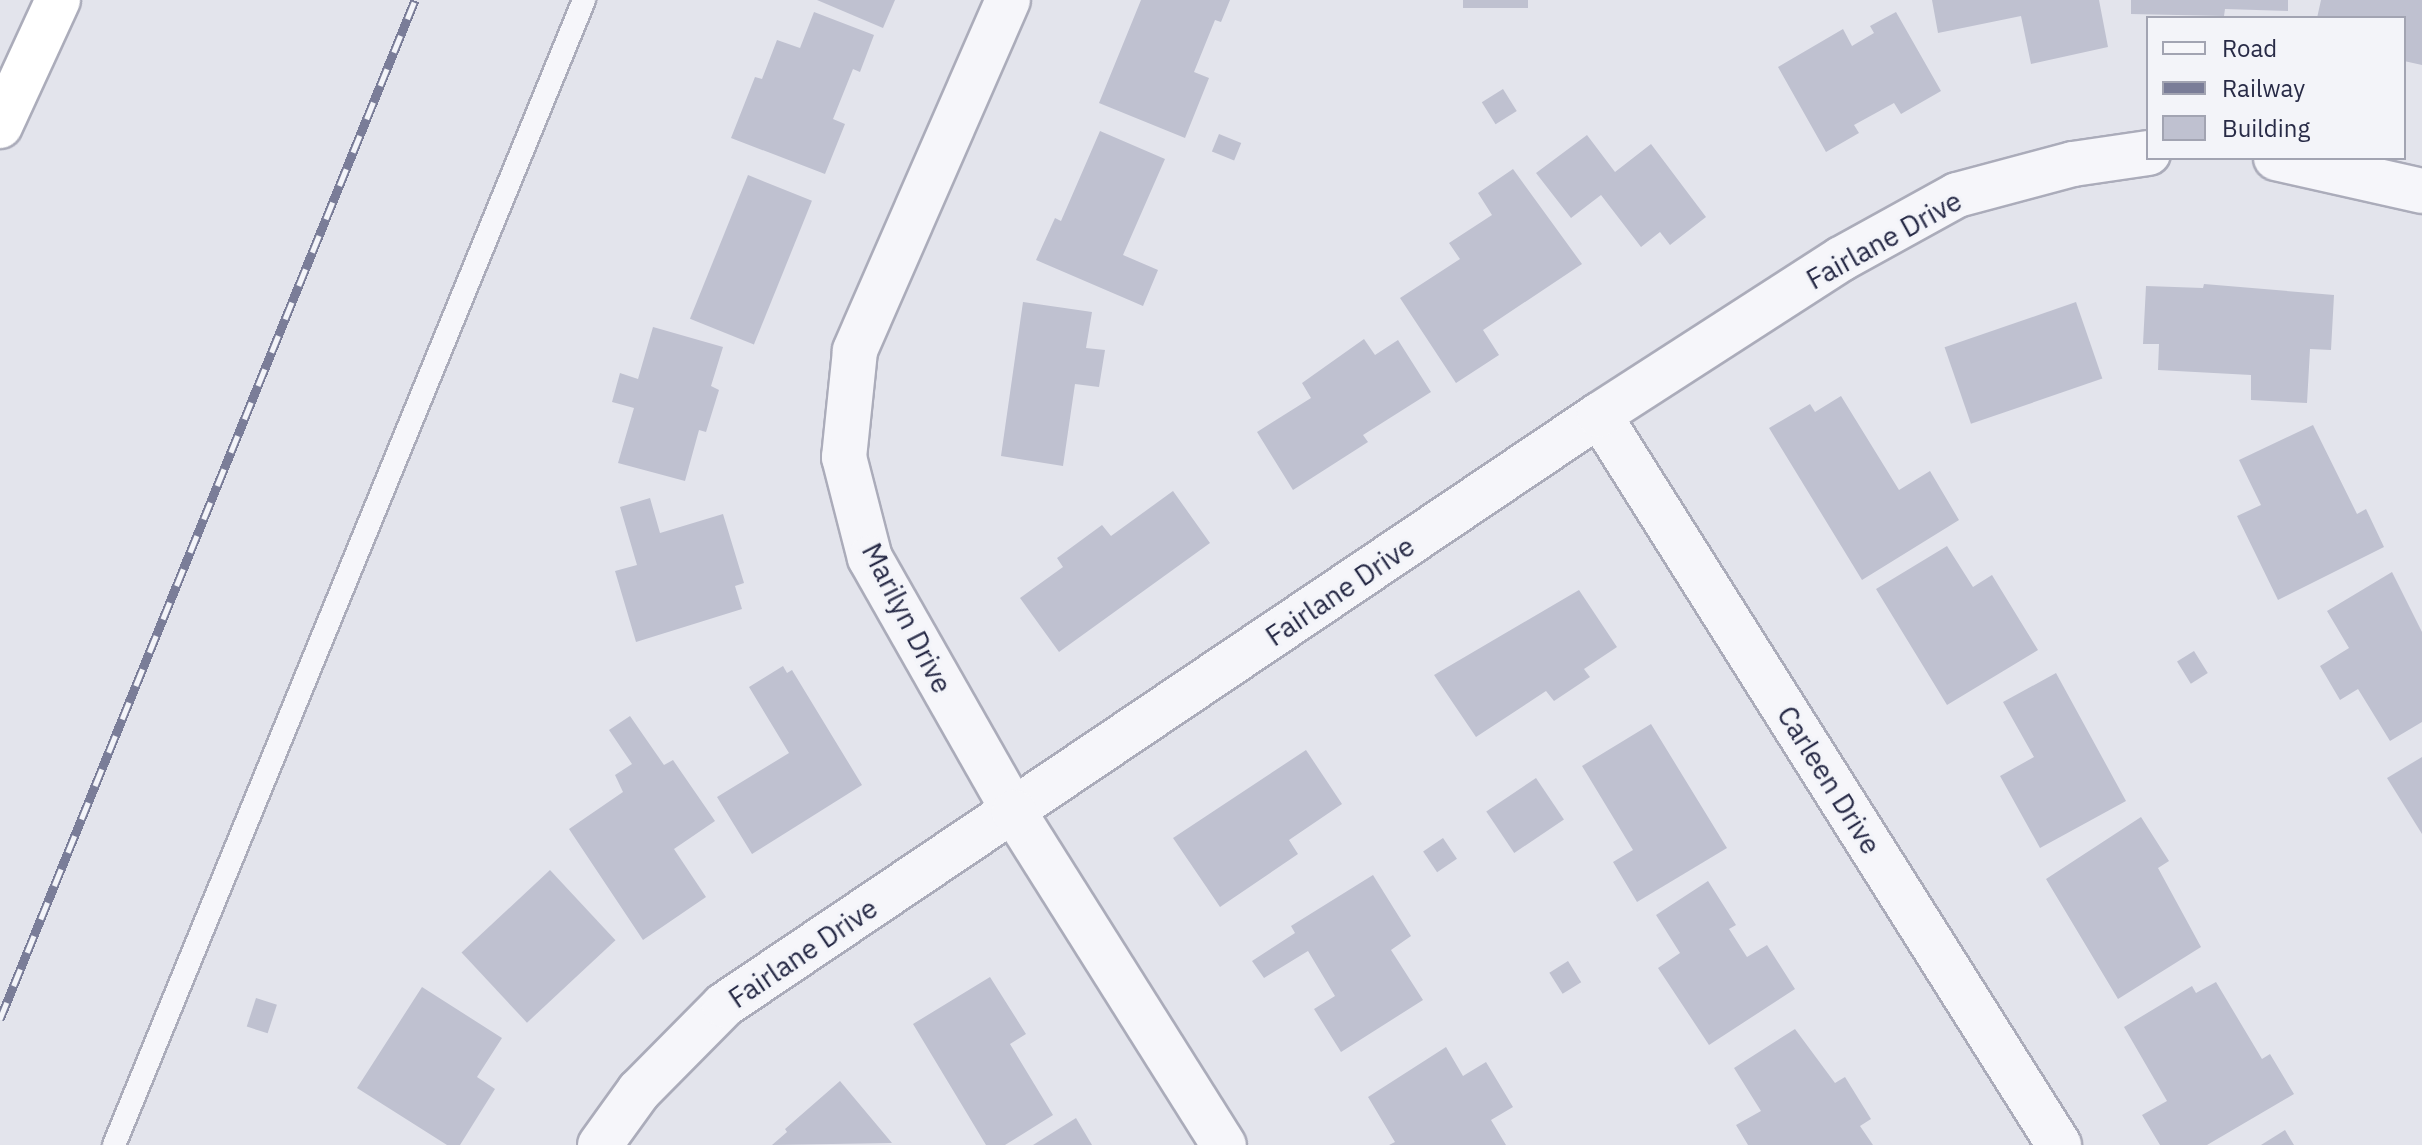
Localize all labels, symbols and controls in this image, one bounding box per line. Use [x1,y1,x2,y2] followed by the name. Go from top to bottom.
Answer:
[2146,16,2406,160] legend
[2222,32,2277,64] text: Road
[2222,72,2305,104] text: Railway
[2222,112,2310,144] text: Building
[1801,184,1967,296] street label: Fairlane Drive
[1259,529,1421,653] street label: Fairlane Drive
[855,537,959,699] street label: Marilyn Drive
[1770,700,1888,860] street label: Carleen Drive
[722,891,884,1015] street label: Fairlane Drive

